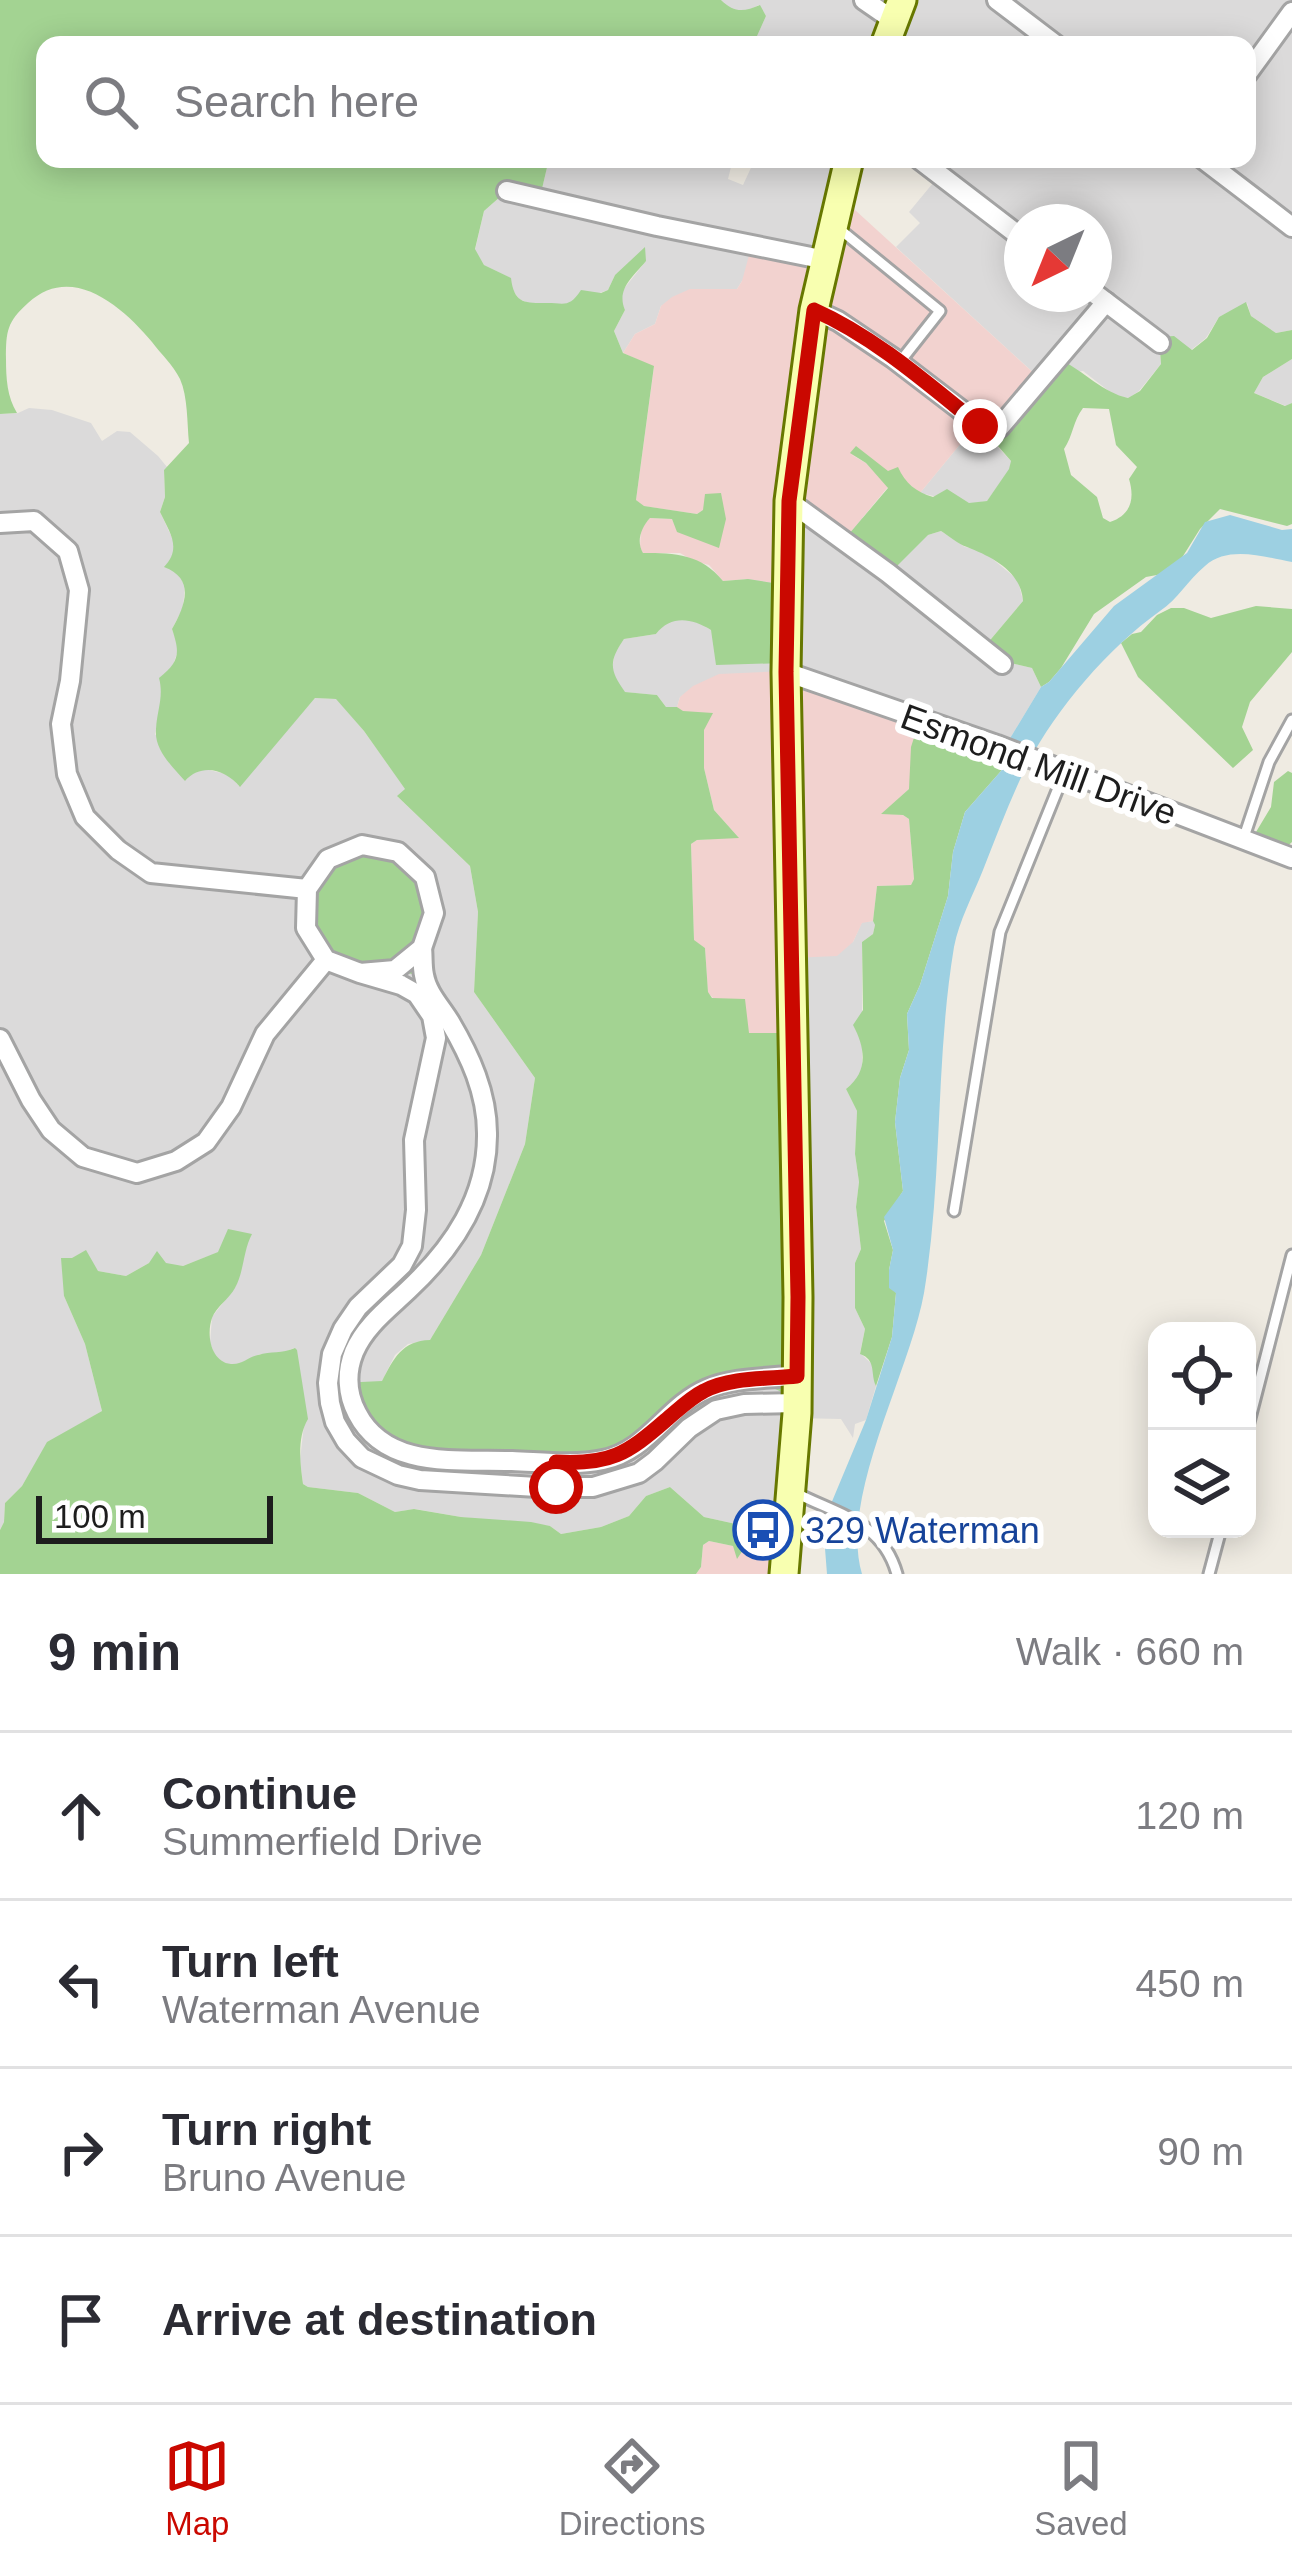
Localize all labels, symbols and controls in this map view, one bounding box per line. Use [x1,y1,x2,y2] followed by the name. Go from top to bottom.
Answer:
[36,36,1256,168] search box
[78,69,144,135] icon: search
[174,76,419,127] text: Search here
[1004,204,1112,312] north arrow
[953,399,1007,453] route end
[896,696,1182,833] street label: Esmond Mill Drive
[1148,1322,1256,1538] map controls
[1148,1322,1256,1430] button: locate
[1148,1430,1256,1538] button: layers
[529,1460,583,1514] route start
[36,1490,273,1543] scale bar
[54,1498,146,1535] text: 100 m
[732,1499,794,1561] bus stop icon: 329 Waterman
[805,1510,1040,1551] place label: 329 Waterman
[48,1624,181,1681] text: 9 min
[1016,1630,1244,1673] text: Walk · 660 m
[162,1768,357,1819] text: Continue
[48,1783,114,1849] icon: ahead
[1136,1794,1244,1837] text: 120 m
[162,1820,483,1863] text: Summerfield Drive
[162,1936,339,1987] text: Turn left
[48,1951,114,2017] icon: left
[1136,1962,1244,2005] text: 450 m
[162,1988,481,2031] text: Waterman Avenue
[162,2104,371,2155] text: Turn right
[48,2119,114,2185] icon: right
[1157,2130,1244,2173] text: 90 m
[162,2156,406,2199] text: Bruno Avenue
[48,2287,114,2353] icon: arrive
[162,2294,597,2345] text: Arrive at destination
[164,2433,230,2543] tab: Map
[559,2433,706,2543] tab: Directions
[1034,2433,1128,2543] tab: Saved

